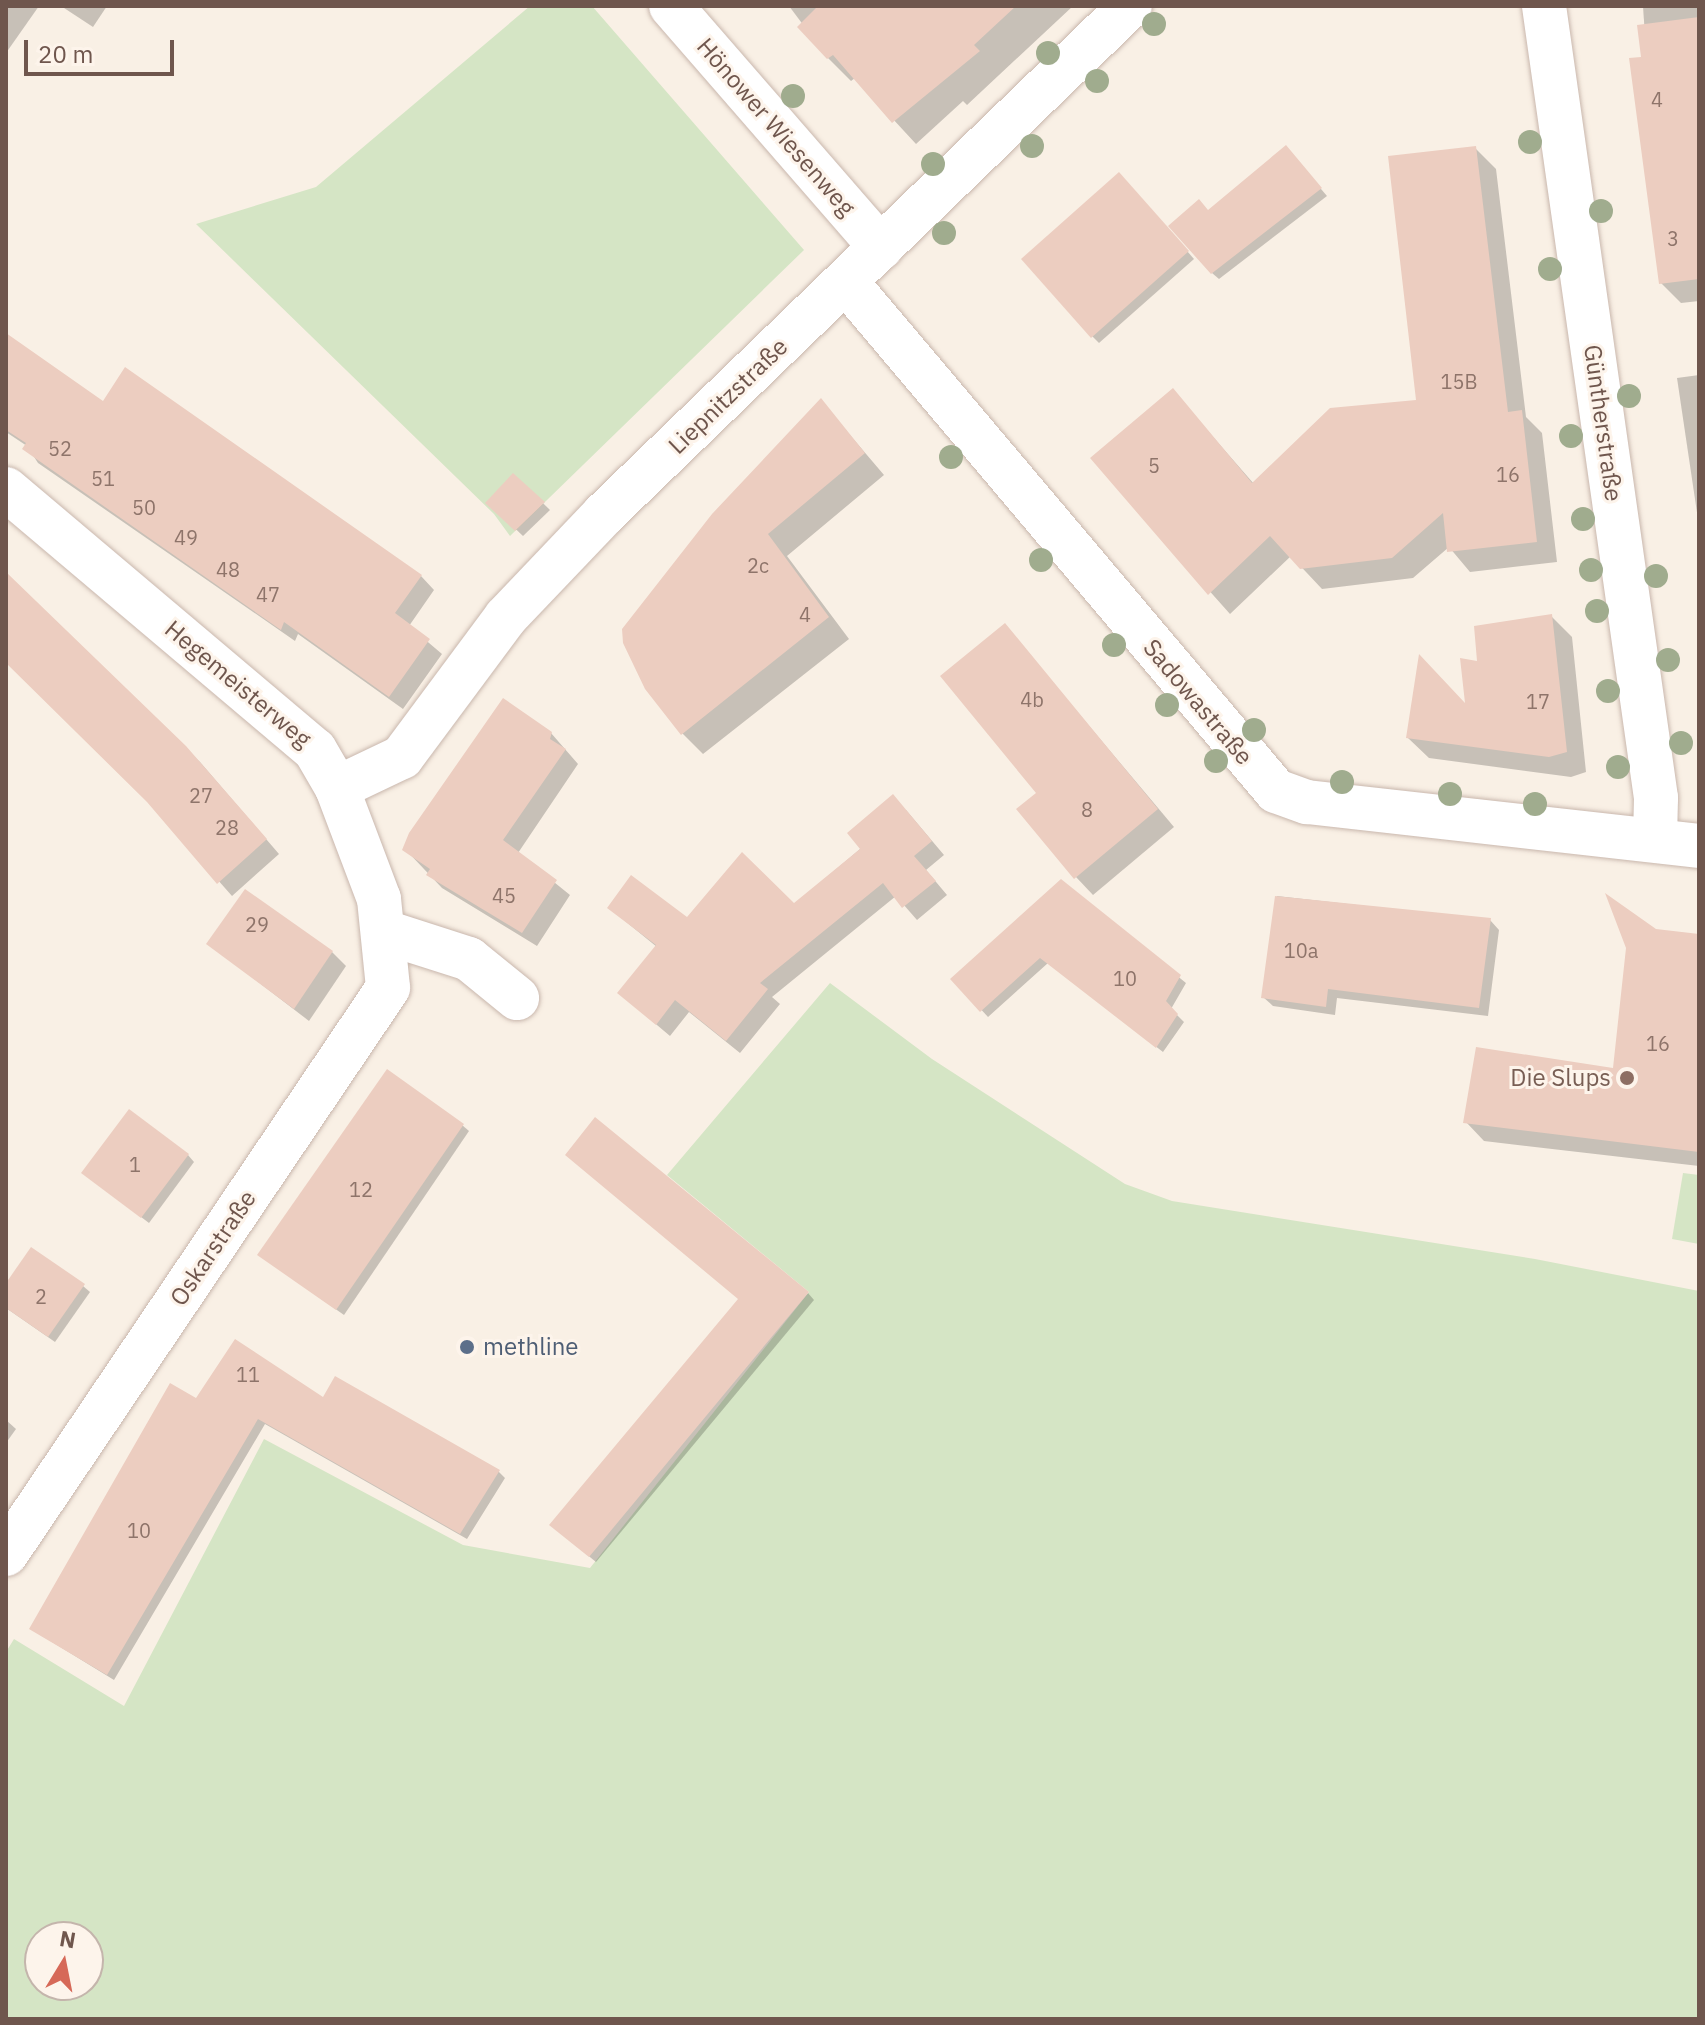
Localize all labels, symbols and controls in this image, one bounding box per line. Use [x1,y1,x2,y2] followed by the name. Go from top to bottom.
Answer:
[28,24,178,74] scale bar
[691,32,861,222] street label: Hönower Wiesenweg
[38,38,93,70] text: 20 m
[1651,87,1663,111] house number: 4
[1667,226,1679,250] house number: 3
[662,332,794,460] street label: Liepnitzstraße
[1578,343,1628,503] street label: Güntherstraße
[1440,369,1478,393] house number: 15B
[48,436,72,460] house number: 52
[1148,453,1160,477] house number: 5
[1496,462,1520,486] house number: 16
[91,466,115,490] house number: 51
[132,495,156,519] house number: 50
[174,525,198,549] house number: 49
[747,553,769,577] house number: 2c
[216,557,240,581] house number: 48
[256,582,280,606] house number: 47
[799,602,811,626] house number: 4
[159,614,317,754] street label: Hegemeisterweg
[1137,633,1259,771] street label: Sadowastraße
[1020,687,1044,711] house number: 4b
[1526,689,1550,713] house number: 17
[189,783,213,807] house number: 27
[1081,797,1093,821] house number: 8
[215,815,239,839] house number: 28
[492,883,516,907] house number: 45
[245,912,269,936] house number: 29
[1284,938,1318,962] house number: 10a
[1113,966,1137,990] house number: 10
[1646,1031,1670,1055] house number: 16
[1510,1064,1611,1092] place label: Die Slups
[1618,1069,1636,1087] marker: Die Slups
[129,1152,141,1176] house number: 1
[349,1177,373,1201] house number: 12
[164,1185,262,1311] street label: Oskarstraße
[35,1284,47,1308] house number: 2
[483,1333,579,1361] place label: methline
[458,1338,476,1356] marker: methline
[236,1362,260,1386] house number: 11
[127,1518,151,1542] house number: 10
[24,1921,104,2001] north arrow
[58,1923,78,1955] text: N

